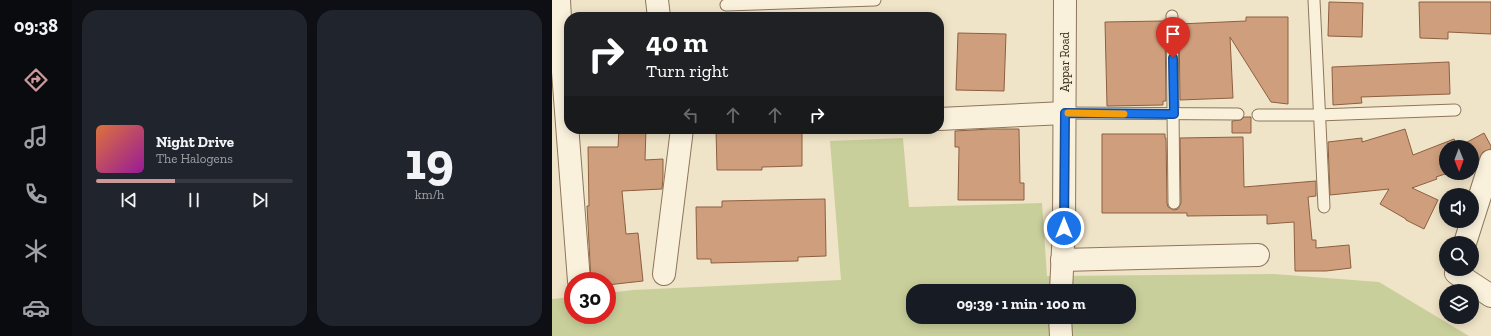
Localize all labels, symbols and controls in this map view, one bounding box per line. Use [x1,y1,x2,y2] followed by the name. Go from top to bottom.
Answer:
[14,15,58,37] text: 09:38
[1156,17,1190,58] pin
[1162,23,1184,45] icon: arrive
[646,26,708,59] text: 40 m
[580,28,632,80] icon: right
[1058,32,1072,92] street label: Appar Road
[646,60,728,82] text: Turn right
[22,66,50,94] icon: directions
[680,104,702,126] icon: left
[722,104,744,126] icon: ahead
[764,104,786,126] icon: ahead
[806,104,828,126] icon: right
[22,123,50,151] icon: music
[405,130,454,192] text: 19
[156,133,234,151] text: Night Drive
[1439,140,1479,180] north arrow
[1439,140,1479,324] map controls
[156,151,233,166] text: The Halogens
[22,180,50,208] icon: phone
[415,187,444,202] text: km/h
[1439,188,1479,228] button: sound
[118,189,140,211] icon: previous
[183,189,205,211] icon: pause
[249,189,271,211] icon: next
[1043,207,1085,249] position arrow
[1439,236,1479,276] button: search
[22,237,50,265] icon: climate
[564,272,616,324] speed limit sign: 30
[1439,284,1479,324] button: layers
[22,294,50,322] icon: car
[956,295,1086,313] text: 09:39 · 1 min · 100 m

